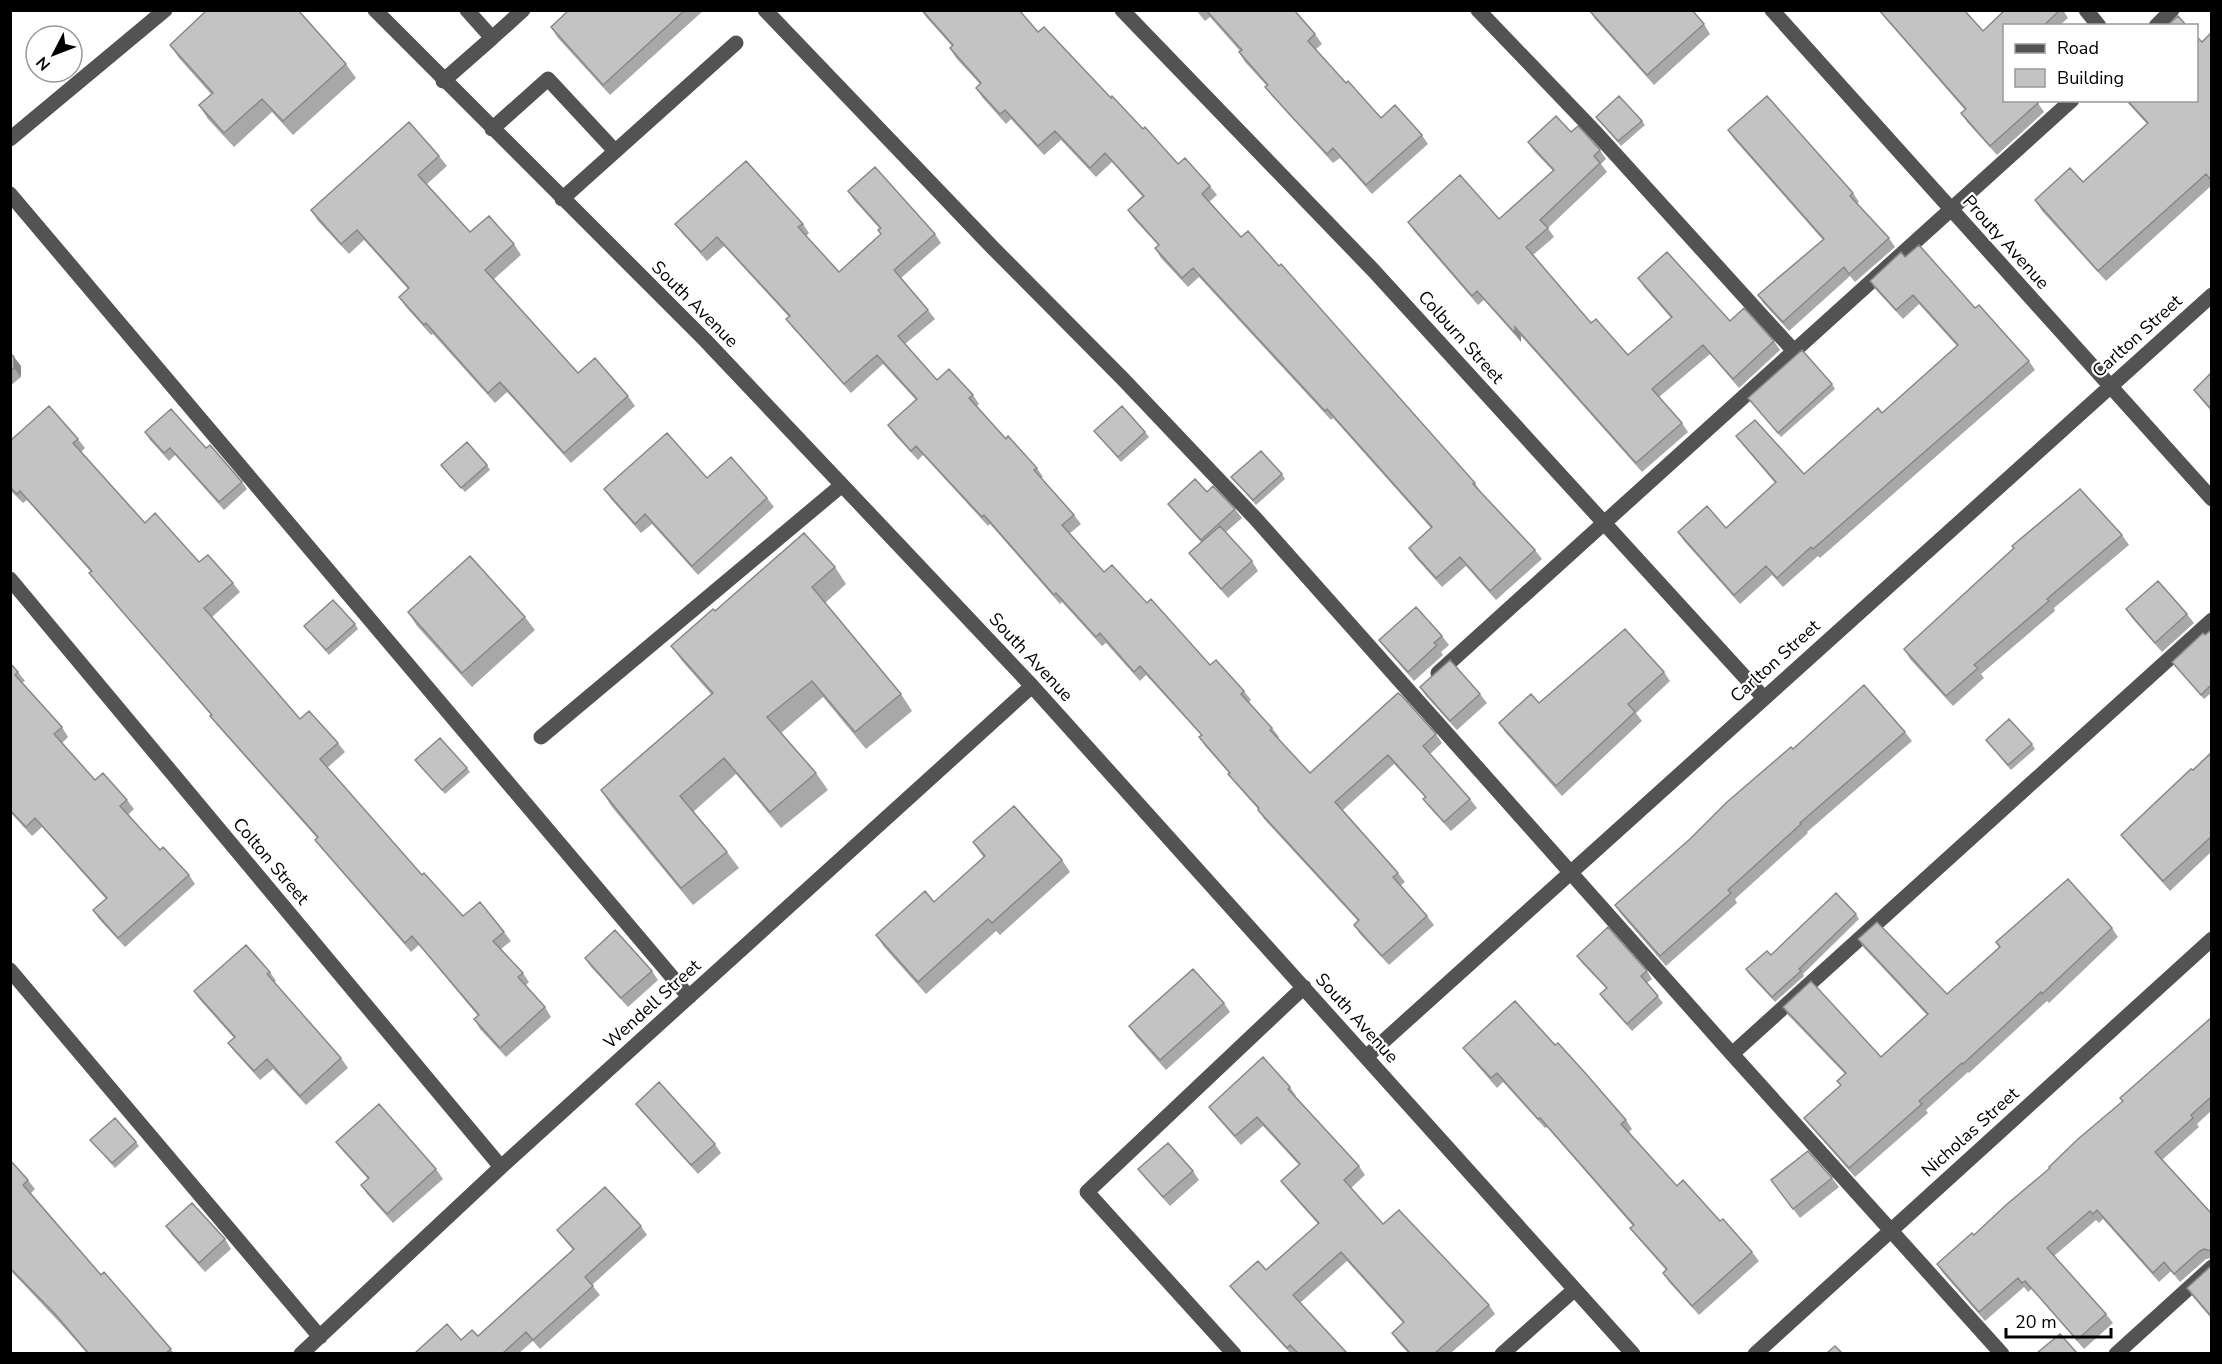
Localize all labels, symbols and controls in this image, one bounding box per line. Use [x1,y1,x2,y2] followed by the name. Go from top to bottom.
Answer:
[24,24,84,84] north arrow
[2003,24,2198,102] legend
[2057,36,2099,60] text: Road
[31,52,56,75] text: N
[2057,66,2124,90] text: Building
[1957,190,2055,294] street label: Prouty Avenue
[646,255,744,353] street label: South Avenue
[1413,285,1510,389] street label: Colburn Street
[2087,289,2188,383] street label: Carlton Street
[983,607,1079,707] street label: South Avenue
[1725,614,1826,708] street label: Carlton Street
[227,812,315,910] street label: Colton Street
[598,953,706,1054] street label: Wendell Street
[1310,968,1404,1068] street label: South Avenue
[1916,1081,2024,1182] street label: Nicholas Street
[2006,1301,2111,1339] scale bar
[2015,1310,2057,1334] text: 20 m

